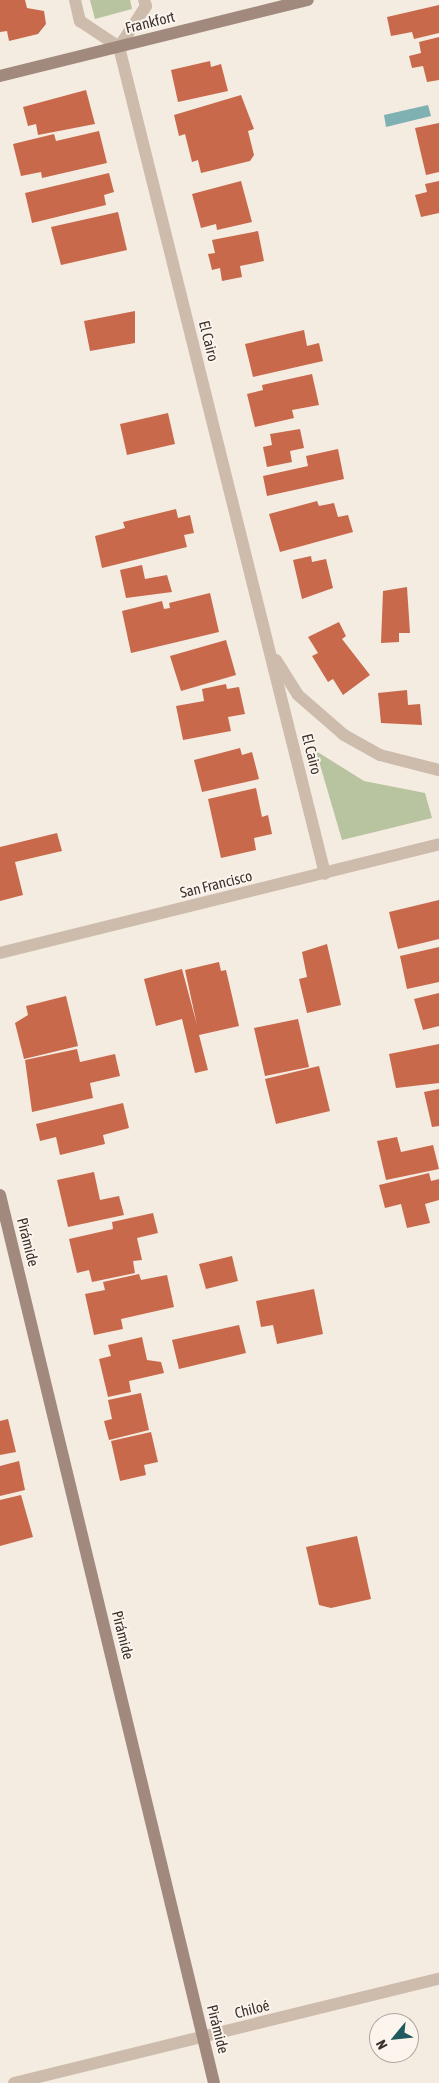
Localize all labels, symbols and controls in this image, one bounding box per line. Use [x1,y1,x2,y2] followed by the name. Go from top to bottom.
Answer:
[123,7,177,37] street label: Frankfort
[195,319,223,363] street label: El Cairo
[298,732,326,776] street label: El Cairo
[178,866,254,902] street label: San Francisco
[13,1216,43,1268] street label: Pirámide
[108,1609,138,1661] street label: Pirámide
[233,1996,271,2022] street label: Chiloé
[203,2003,233,2055] street label: Pirámide
[369,2013,419,2063] north arrow
[373,2037,391,2052] text: N

